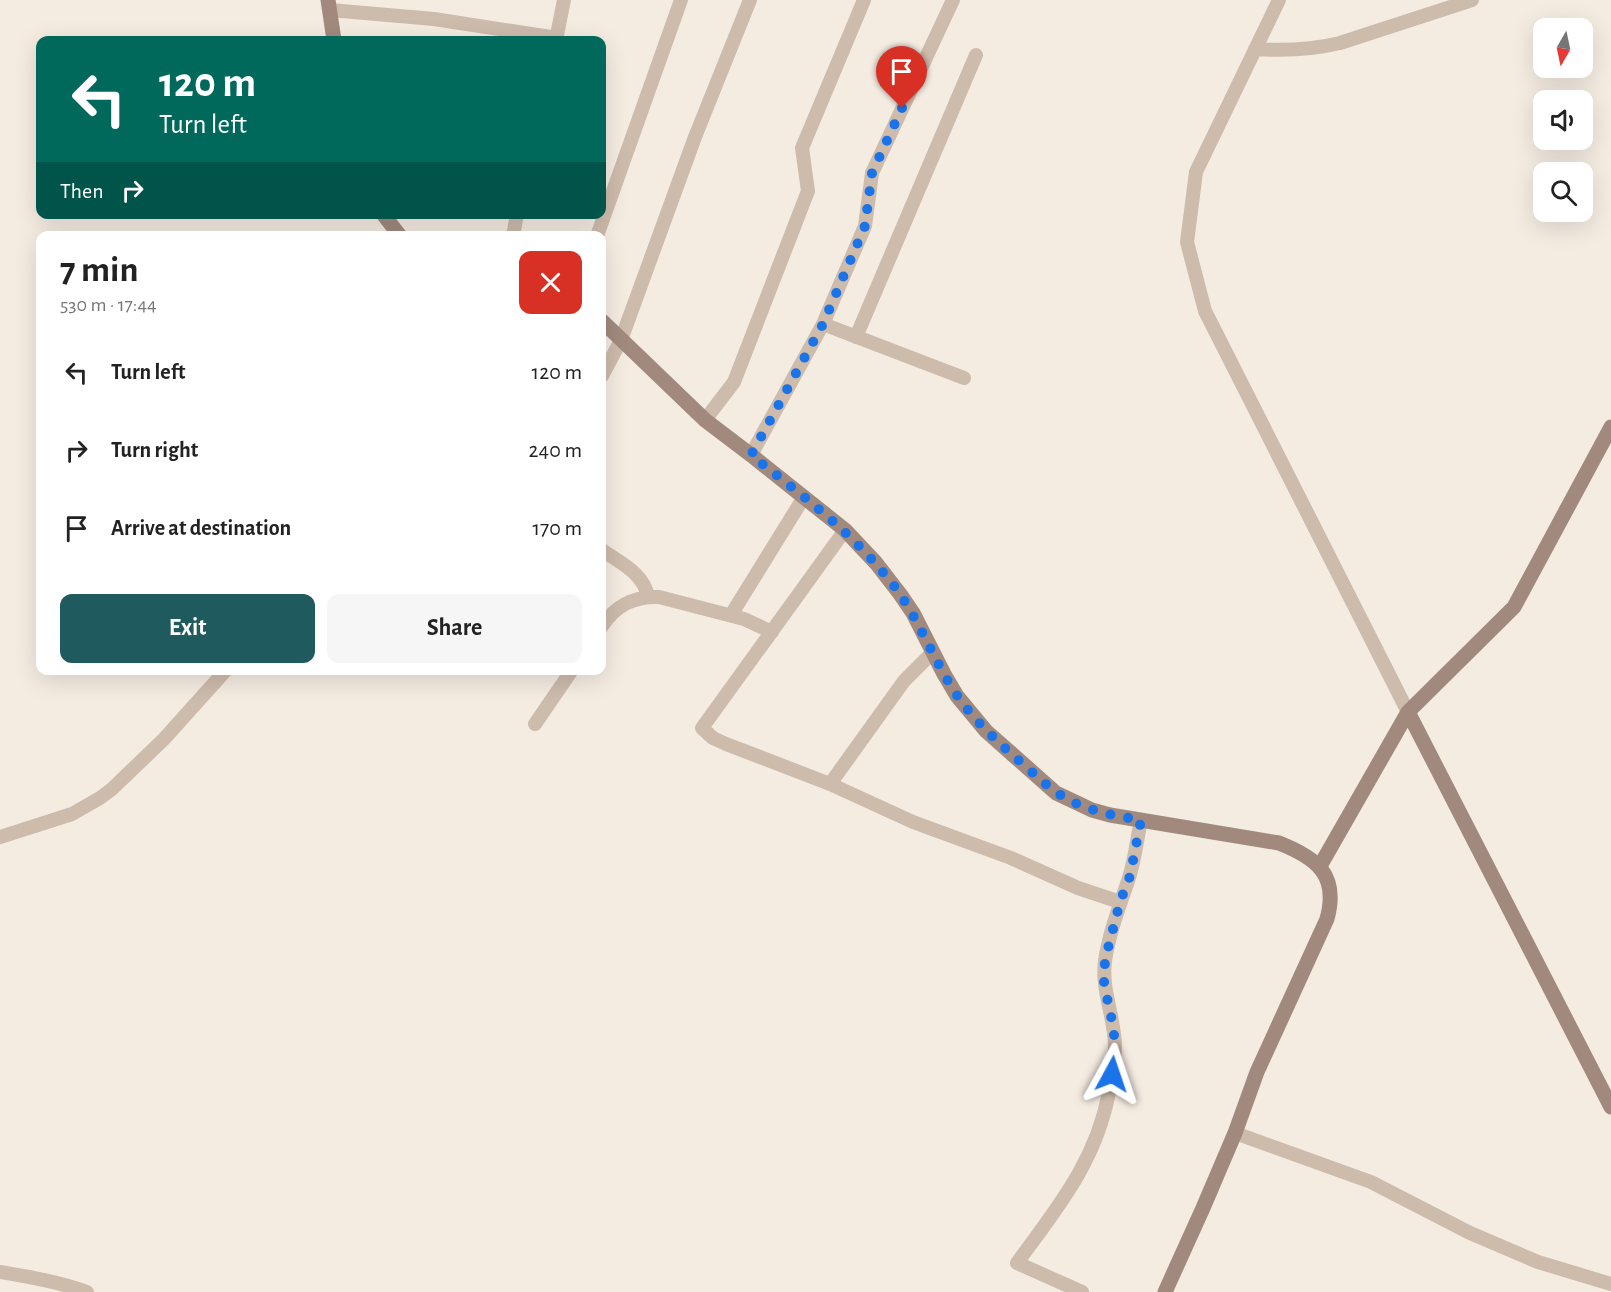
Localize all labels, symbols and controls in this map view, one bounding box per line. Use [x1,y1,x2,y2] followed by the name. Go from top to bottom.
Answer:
[1533,18,1593,78] north arrow
[1533,18,1593,222] map controls
[876,46,927,108] pin
[885,55,918,88] icon: arrive
[60,60,138,138] icon: left
[159,62,256,104] text: 120 m
[1533,90,1593,150] button: sound
[159,111,247,138] text: Turn left
[1533,162,1593,222] button: search
[116,174,149,207] icon: right
[60,180,104,202] text: Then
[519,251,582,314] button: close
[60,252,138,288] text: 7 min
[60,295,157,315] text: 530 m · 17:44
[60,356,93,389] icon: left
[111,361,185,383] text: Turn left
[532,361,582,383] text: 120 m
[60,434,93,467] icon: right
[111,439,198,461] text: Turn right
[529,439,582,461] text: 240 m
[60,512,93,545] icon: arrive
[111,517,291,539] text: Arrive at destination
[532,517,582,539] text: 170 m
[60,594,315,663] button: Exit
[327,594,582,663] button: Share
[1080,1042,1144,1106] position arrow

